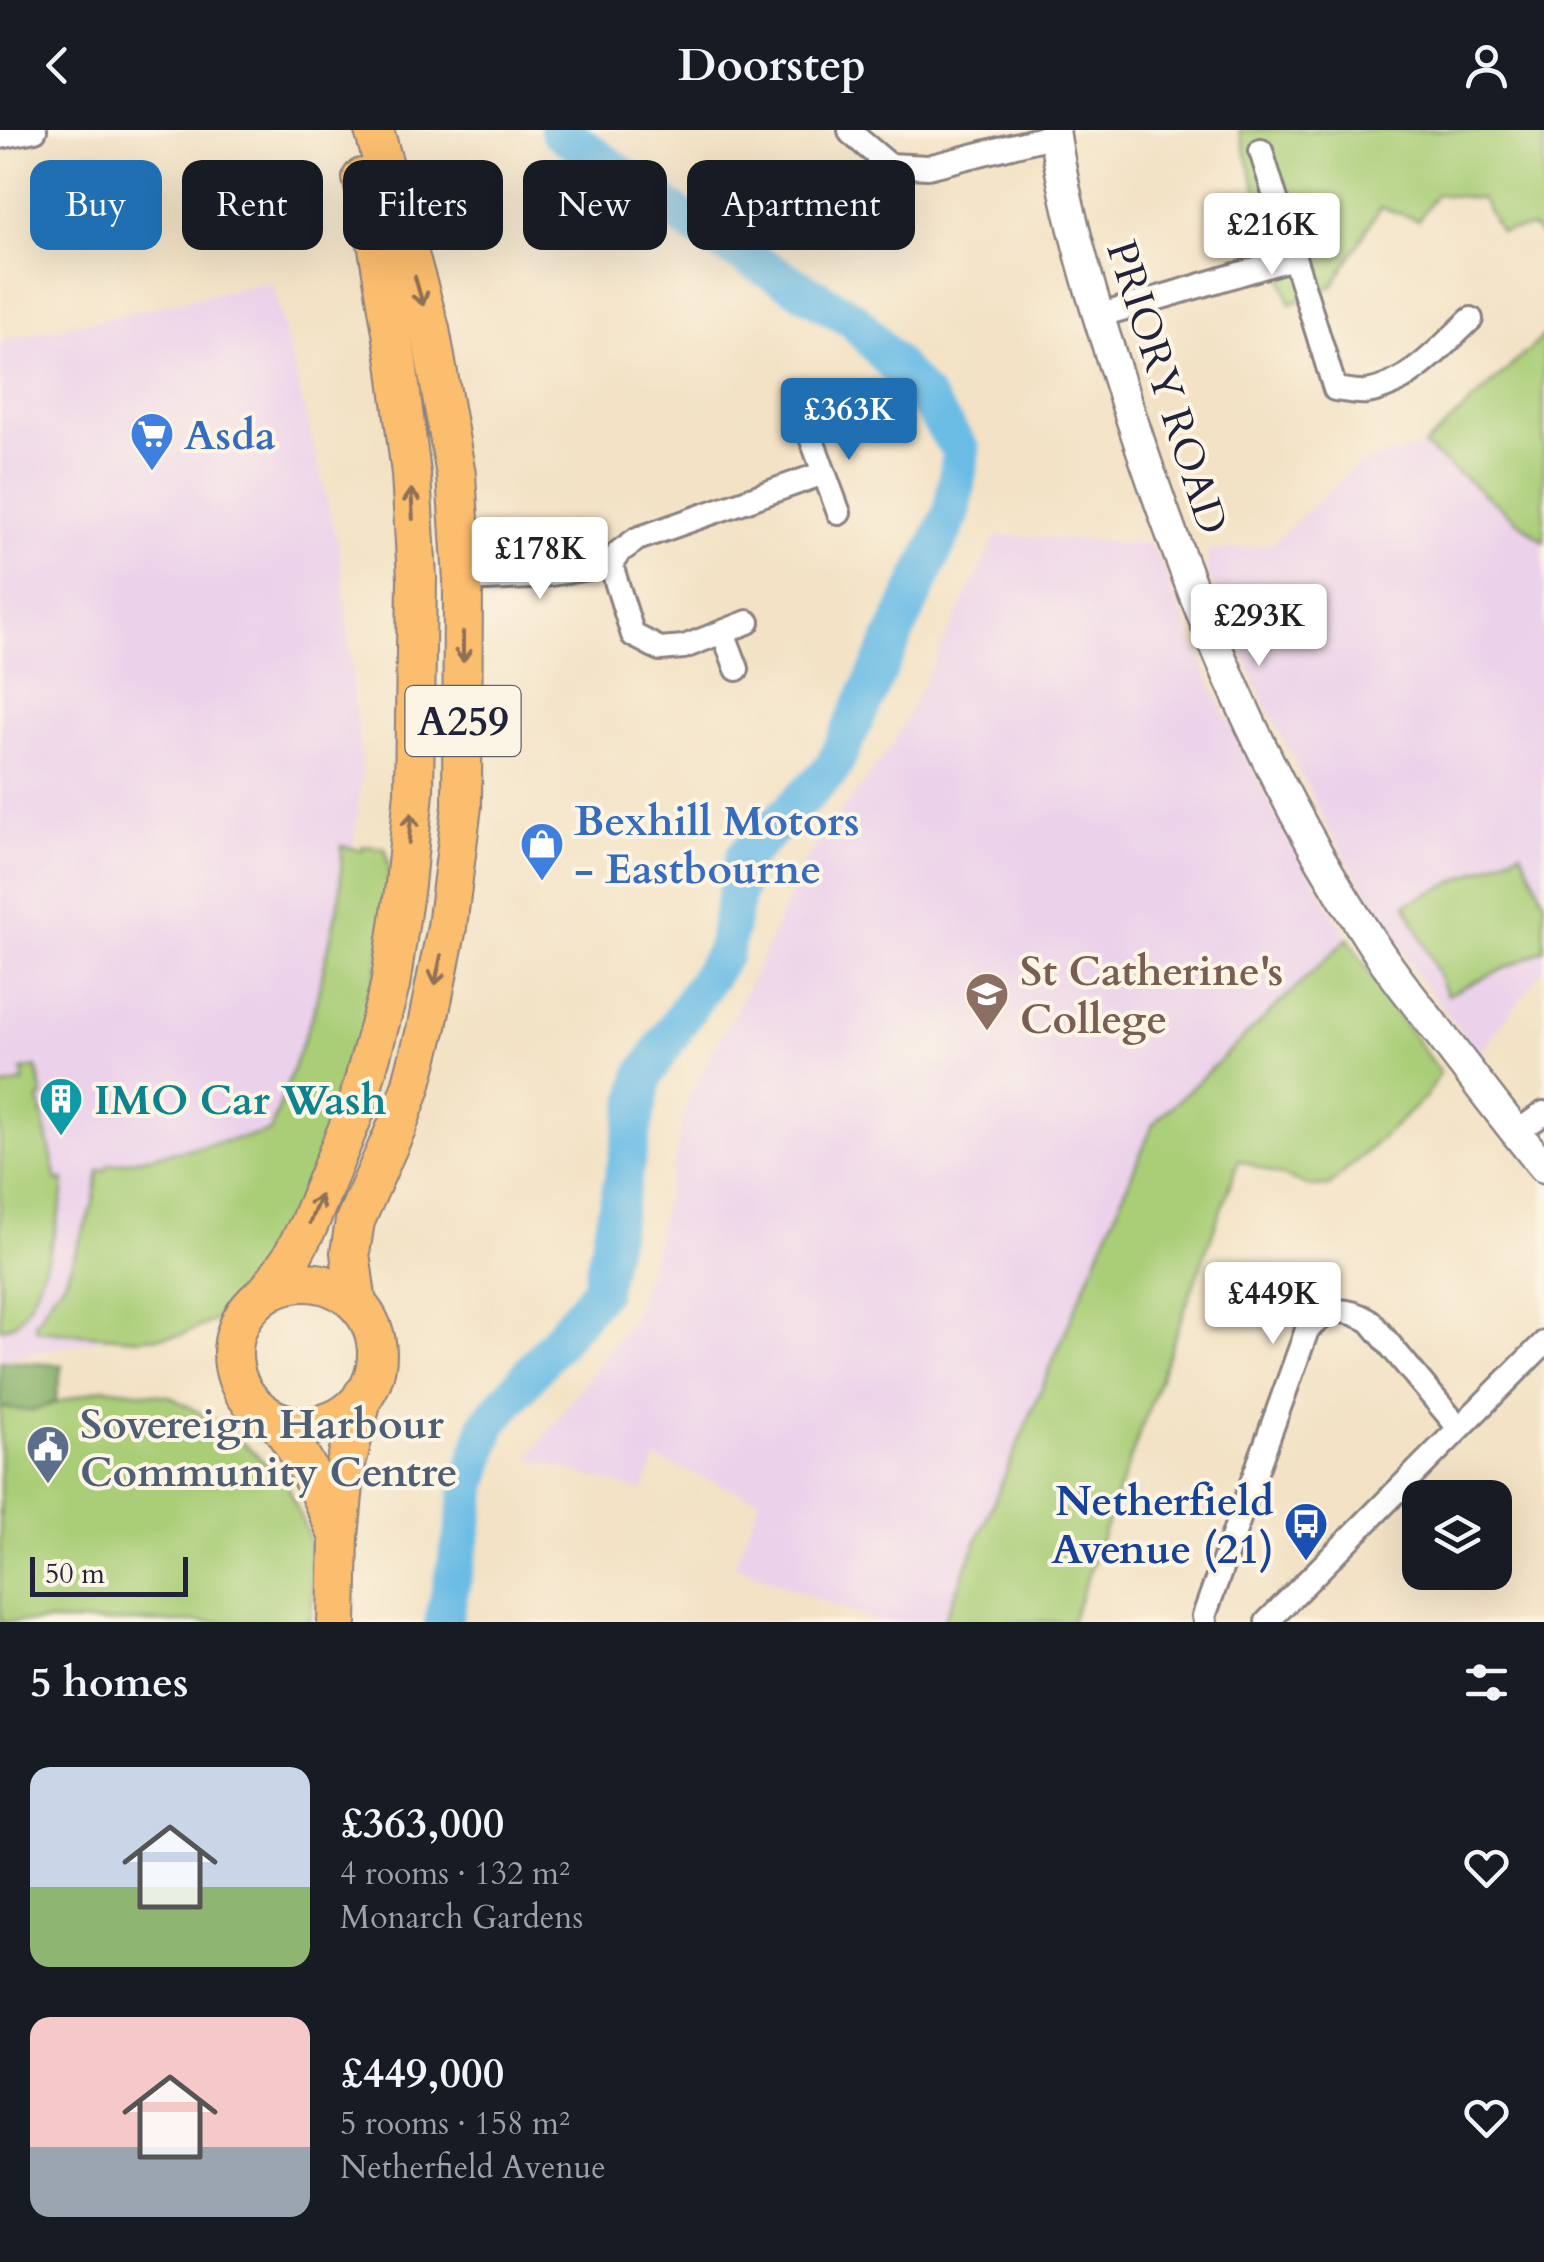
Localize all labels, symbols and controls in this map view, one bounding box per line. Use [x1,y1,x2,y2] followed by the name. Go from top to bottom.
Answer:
[678,35,866,96] text: Doorstep
[30,38,85,93] icon: back
[1459,38,1514,93] icon: person
[30,160,162,250] chip: Buy
[182,160,323,250] chip: Rent
[343,160,503,250] chip: Filters
[523,160,667,250] chip: New
[687,160,915,250] chip: Apartment
[1202,193,1342,278] pin: £216K
[1226,203,1318,247] text: £216K
[1092,233,1241,542] street label: PRIORY ROAD
[411,275,429,306] one-way arrow
[779,378,919,463] pin: £363K
[803,388,895,432] text: £363K
[184,407,276,464] place label: Asda
[129,411,175,472] supermarket icon: Asda
[403,488,422,520] one-way arrow
[470,517,610,602] pin: £178K
[494,527,586,571] text: £178K
[1189,584,1329,669] pin: £293K
[1213,594,1305,638] text: £293K
[454,630,472,663] one-way arrow
[406,686,520,756] road number: A259
[574,793,860,898] place label: Bexhill Motors - Eastbourne
[401,813,420,845] one-way arrow
[519,821,565,882] shop icon: Bexhill Motors - Eastbourne
[1020,943,1283,1048] place label: St Catherine's College
[428,953,447,985] one-way arrow
[964,971,1010,1032] school or university icon: St Catherine's College
[94,1072,387,1129] place label: IMO Car Wash
[38,1076,84,1137] building icon: IMO Car Wash
[307,1195,325,1225] one-way arrow
[1203,1262,1343,1347] pin: £449K
[1227,1272,1319,1316] text: £449K
[80,1396,457,1501] place label: Sovereign Harbour Community Centre
[25,1424,71,1485] public building icon: Sovereign Harbour Community Centre
[1051,1473,1274,1578] place label: Netherfield Avenue (21)
[1402,1480,1512,1590] map controls
[1402,1480,1512,1590] button: layers
[1283,1501,1329,1562] bus stop icon: Netherfield Avenue (21)
[30,1552,188,1596] scale bar
[45,1555,105,1593] text: 50 m
[30,1654,188,1711] text: 5 homes
[1459,1655,1514,1710] icon: filters
[340,1795,504,1852] text: £363,000
[110,1807,230,1927] icon: home
[1459,1840,1514,1895] icon: heart
[340,1852,570,1896] text: 4 rooms · 132 m²
[340,1896,583,1940] text: Monarch Gardens
[340,2045,504,2102] text: £449,000
[110,2057,230,2177] icon: home
[1459,2090,1514,2145] icon: heart
[340,2102,570,2146] text: 5 rooms · 158 m²
[340,2146,606,2190] text: Netherfield Avenue

